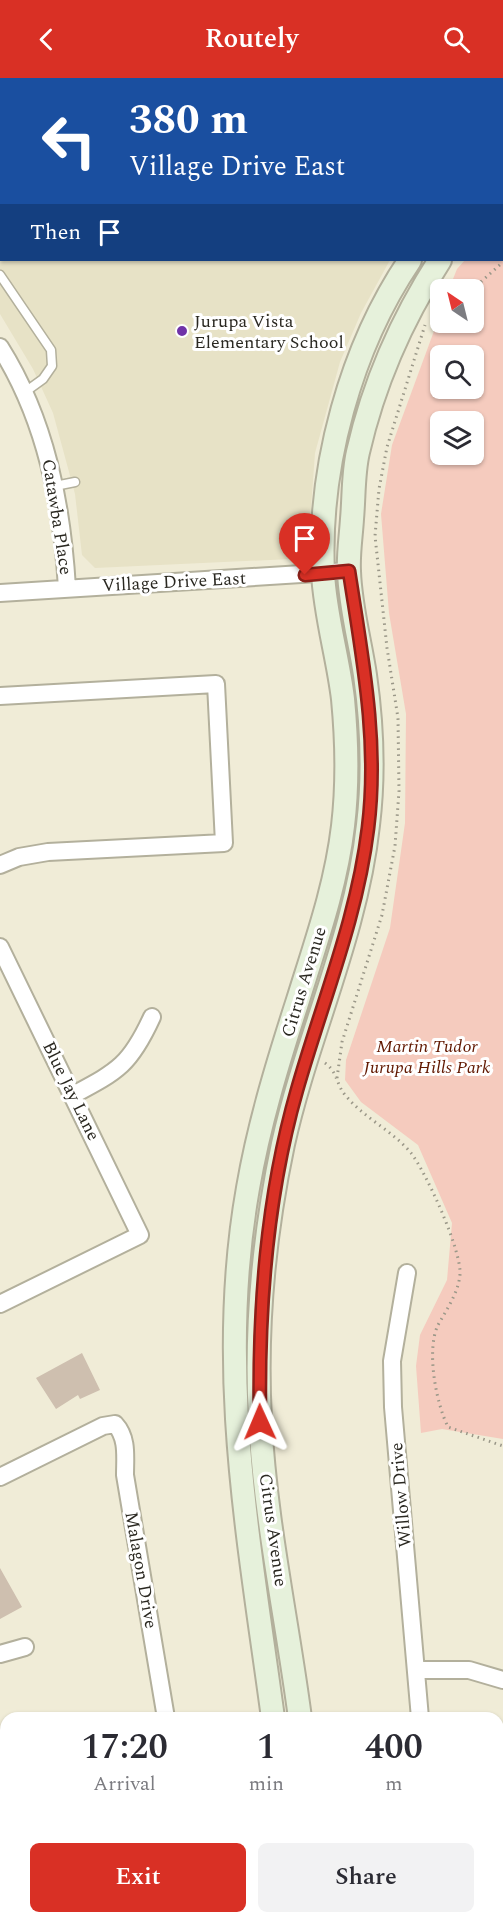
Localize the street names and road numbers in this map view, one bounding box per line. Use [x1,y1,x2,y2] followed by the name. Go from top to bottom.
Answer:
[35,457,79,577] street label: Catawba Place
[101,565,247,599] street label: Village Drive East
[274,923,334,1041] street label: Citrus Avenue
[35,1037,107,1145] street label: Blue Jay Lane
[383,1441,419,1549] street label: Willow Drive
[252,1472,294,1588] street label: Citrus Avenue
[117,1509,165,1631] street label: Malagon Drive

